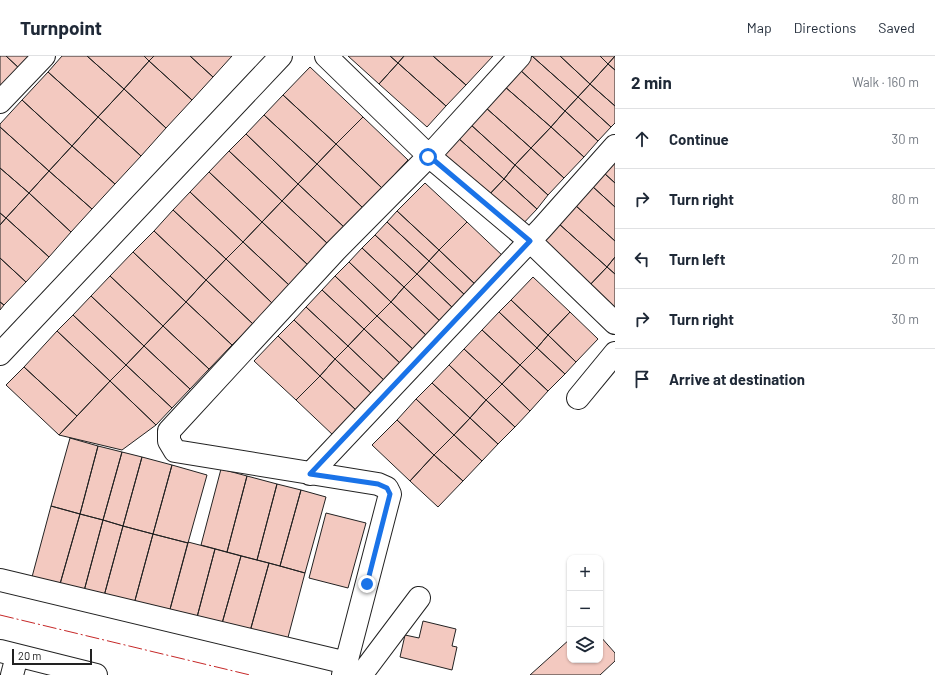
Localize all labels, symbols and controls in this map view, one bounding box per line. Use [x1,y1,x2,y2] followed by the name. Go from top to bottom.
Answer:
[20,16,102,39] text: Turnpoint
[747,19,772,36] text: Map
[794,19,856,36] text: Directions
[878,19,915,36] text: Saved
[631,72,672,92] text: 2 min
[852,74,919,90] text: Walk · 160 m
[631,128,653,150] icon: ahead
[669,130,729,148] text: Continue
[892,131,919,147] text: 30 m
[419,148,437,166] route start
[631,188,653,210] icon: right
[669,190,734,208] text: Turn right
[892,191,919,207] text: 80 m
[631,248,653,270] icon: left
[669,250,725,268] text: Turn left
[891,251,919,267] text: 20 m
[631,308,653,330] icon: right
[669,310,734,328] text: Turn right
[892,311,919,327] text: 30 m
[631,368,653,390] icon: arrive
[669,370,805,388] text: Arrive at destination
[567,555,603,663] map controls
[567,555,603,591] button: +
[358,575,376,593] route end
[567,591,603,627] button: −
[567,627,603,663] button: layers
[12,647,92,666] scale bar
[18,649,41,662] text: 20 m

